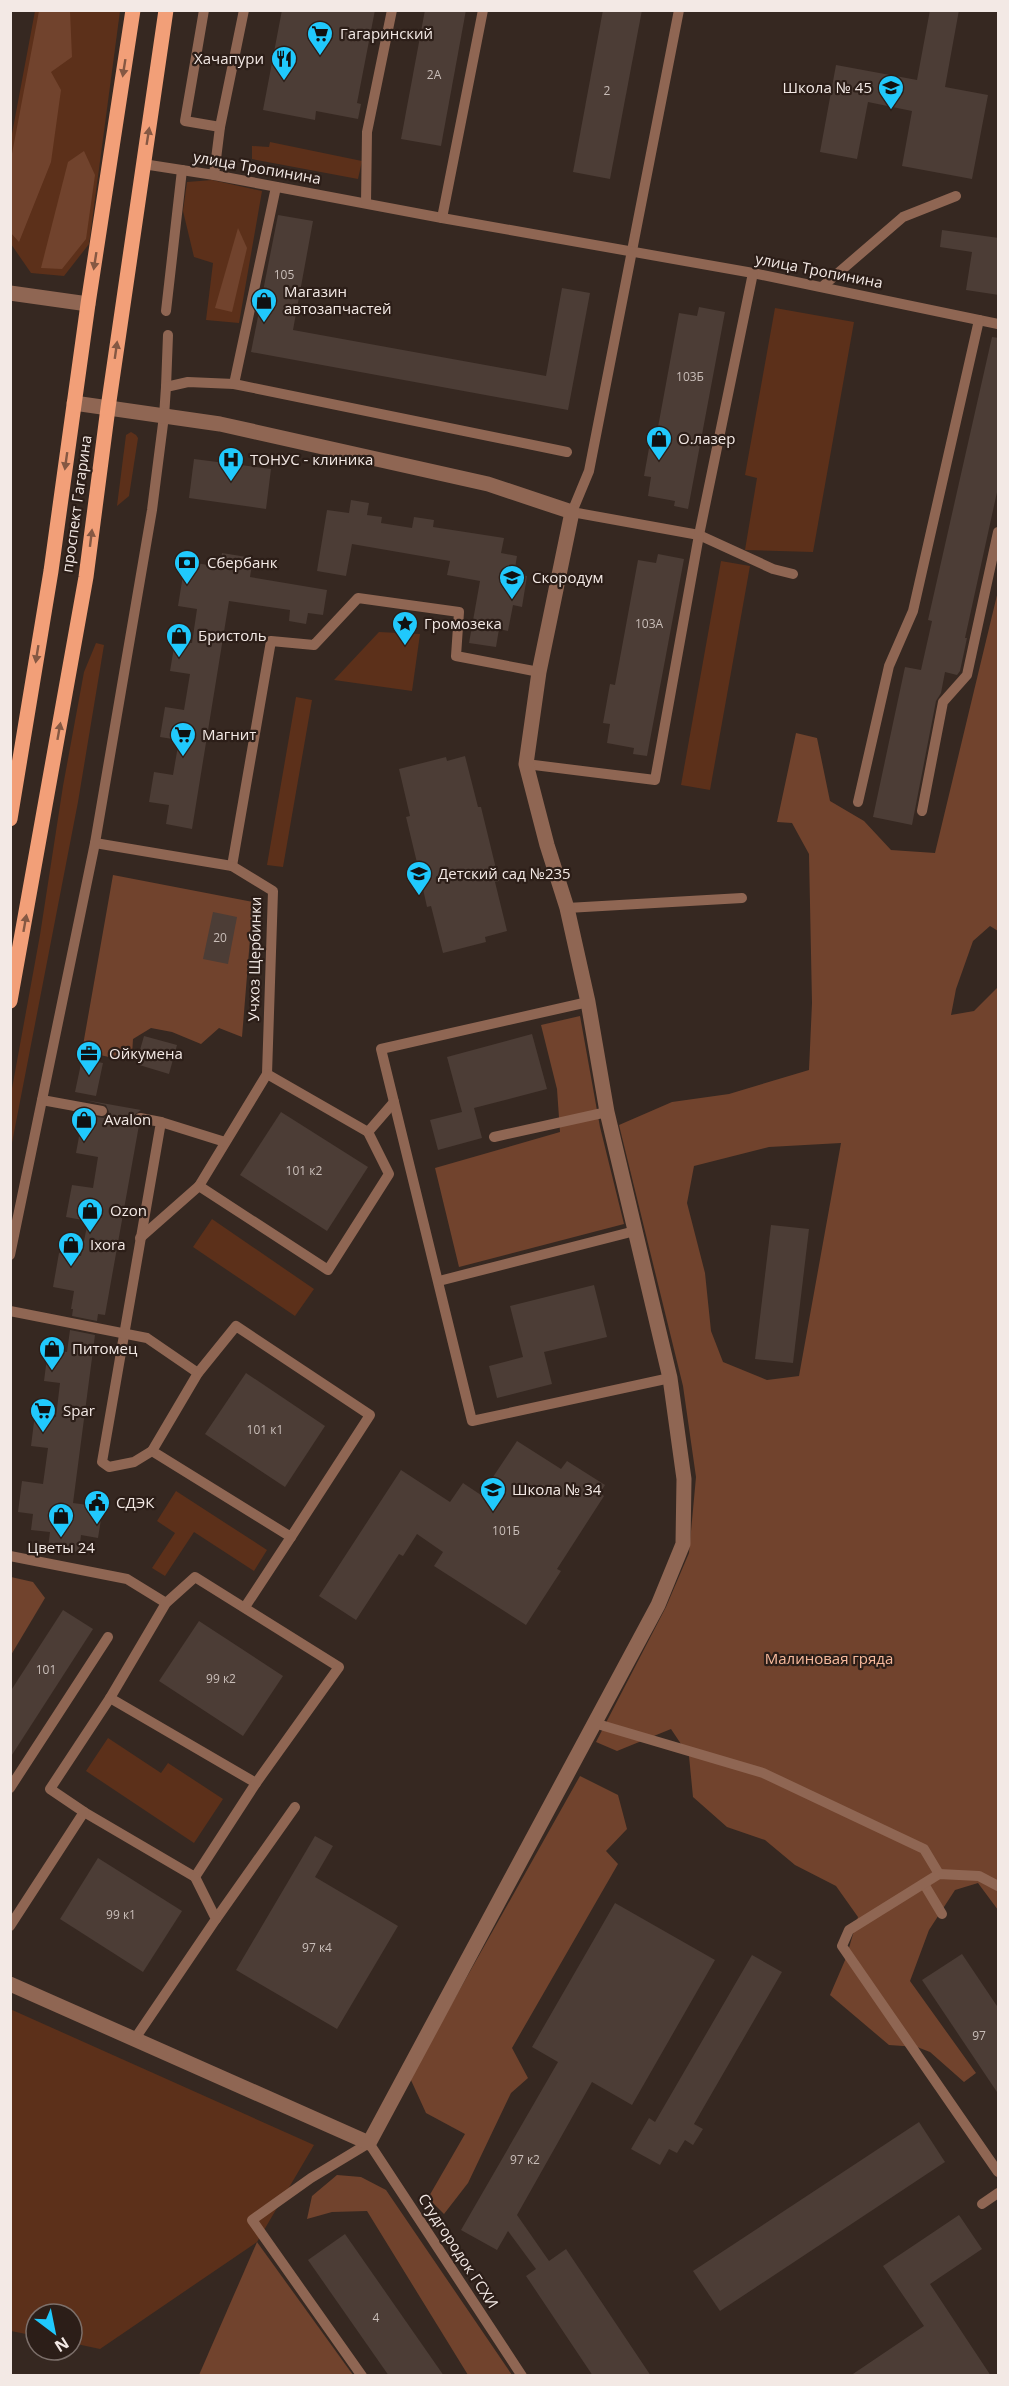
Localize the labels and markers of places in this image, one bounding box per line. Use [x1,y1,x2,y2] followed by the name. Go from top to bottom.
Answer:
[305,19,335,57] supermarket icon: Гагаринский
[340,23,433,43] place label: Гагаринский
[269,44,299,82] restaurant icon: Хачапури
[194,48,264,68] place label: Хачапури
[876,73,906,111] school or university icon: Школа № 45
[783,77,872,97] place label: Школа № 45
[284,281,392,318] place label: Магазин автозапчастей
[249,286,279,324] shop icon: Магазин автозапчастей
[644,424,674,462] shop icon: О.лазер
[678,428,735,448] place label: О.лазер
[216,445,246,483] hospital icon: ТОНУС - клиника
[250,449,373,469] place label: ТОНУС - клиника
[172,548,202,586] bank icon: Сбербанк
[207,552,278,572] place label: Сбербанк
[497,563,527,601] school or university icon: Скородум
[532,567,604,587] place label: Скородум
[390,609,420,647] place icon: Громозека
[424,613,502,633] place label: Громозека
[164,621,194,659] shop icon: Бристоль
[198,625,267,645] place label: Бристоль
[168,720,198,758] supermarket icon: Магнит
[202,724,256,744] place label: Магнит
[404,859,434,897] school or university icon: Детский сад №235
[438,863,571,883] place label: Детский сад №235
[74,1039,104,1077] office icon: Ойкумена
[109,1043,183,1063] place label: Ойкумена
[69,1105,99,1143] shop icon: Avalon
[104,1109,151,1129] place label: Avalon
[75,1196,105,1234] shop icon: Ozon
[110,1200,147,1220] place label: Ozon
[56,1230,86,1268] shop icon: Ixora
[90,1234,126,1254] place label: Ixora
[37,1334,67,1372] shop icon: Питомец
[72,1338,138,1358] place label: Питомец
[28,1396,58,1434] supermarket icon: Spar
[63,1400,95,1420] place label: Spar
[478,1475,508,1513] school or university icon: Школа № 34
[512,1479,602,1499] place label: Школа № 34
[82,1488,112,1526] public building icon: СДЭК
[116,1492,155,1512] place label: СДЭК
[46,1501,76,1539] shop icon: Цветы 24
[27,1537,95,1557] place label: Цветы 24

